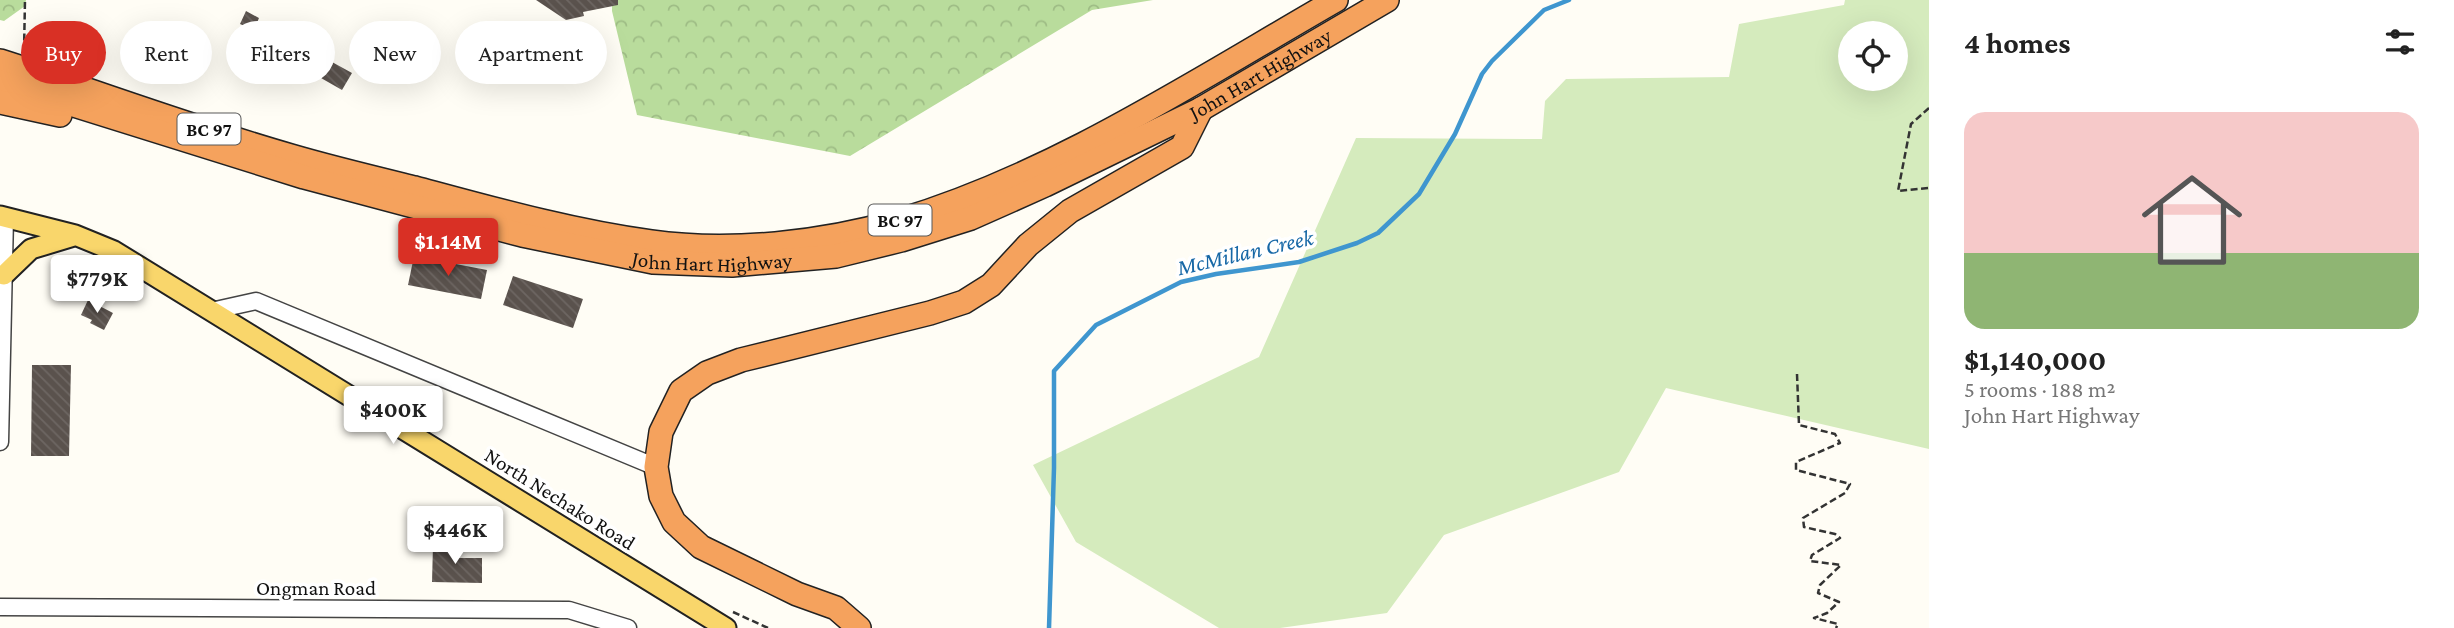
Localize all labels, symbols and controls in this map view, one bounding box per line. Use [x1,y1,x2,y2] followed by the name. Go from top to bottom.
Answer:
[21,21,106,84] chip: Buy
[120,21,212,84] chip: Rent
[226,21,335,84] chip: Filters
[349,21,441,84] chip: New
[455,21,607,84] chip: Apartment
[1838,21,1908,91] map controls
[1838,21,1908,91] button: locate
[1184,23,1336,126] street label: John Hart Highway
[2381,23,2419,61] icon: filters
[1964,26,2070,59] text: 4 homes
[178,113,241,144] road number: BC 97
[2129,157,2255,283] icon: home
[869,204,932,235] road number: BC 97
[391,218,505,278] pin: $1.14M
[1173,223,1317,281] water label: McMillan Creek
[414,228,482,254] text: $1.14M
[628,246,793,277] street label: John Hart Highway
[48,256,146,315] pin: $779K
[67,265,127,291] text: $779K
[1964,343,2106,376] text: $1,140,000
[1964,376,2116,402] text: 5 rooms · 188 m²
[344,386,442,446] pin: $400K
[360,396,426,422] text: $400K
[1964,402,2140,428] text: John Hart Highway
[480,443,640,555] street label: North Nechako Road
[406,506,504,566] pin: $446K
[423,516,487,542] text: $446K
[256,576,376,600] street label: Ongman Road

